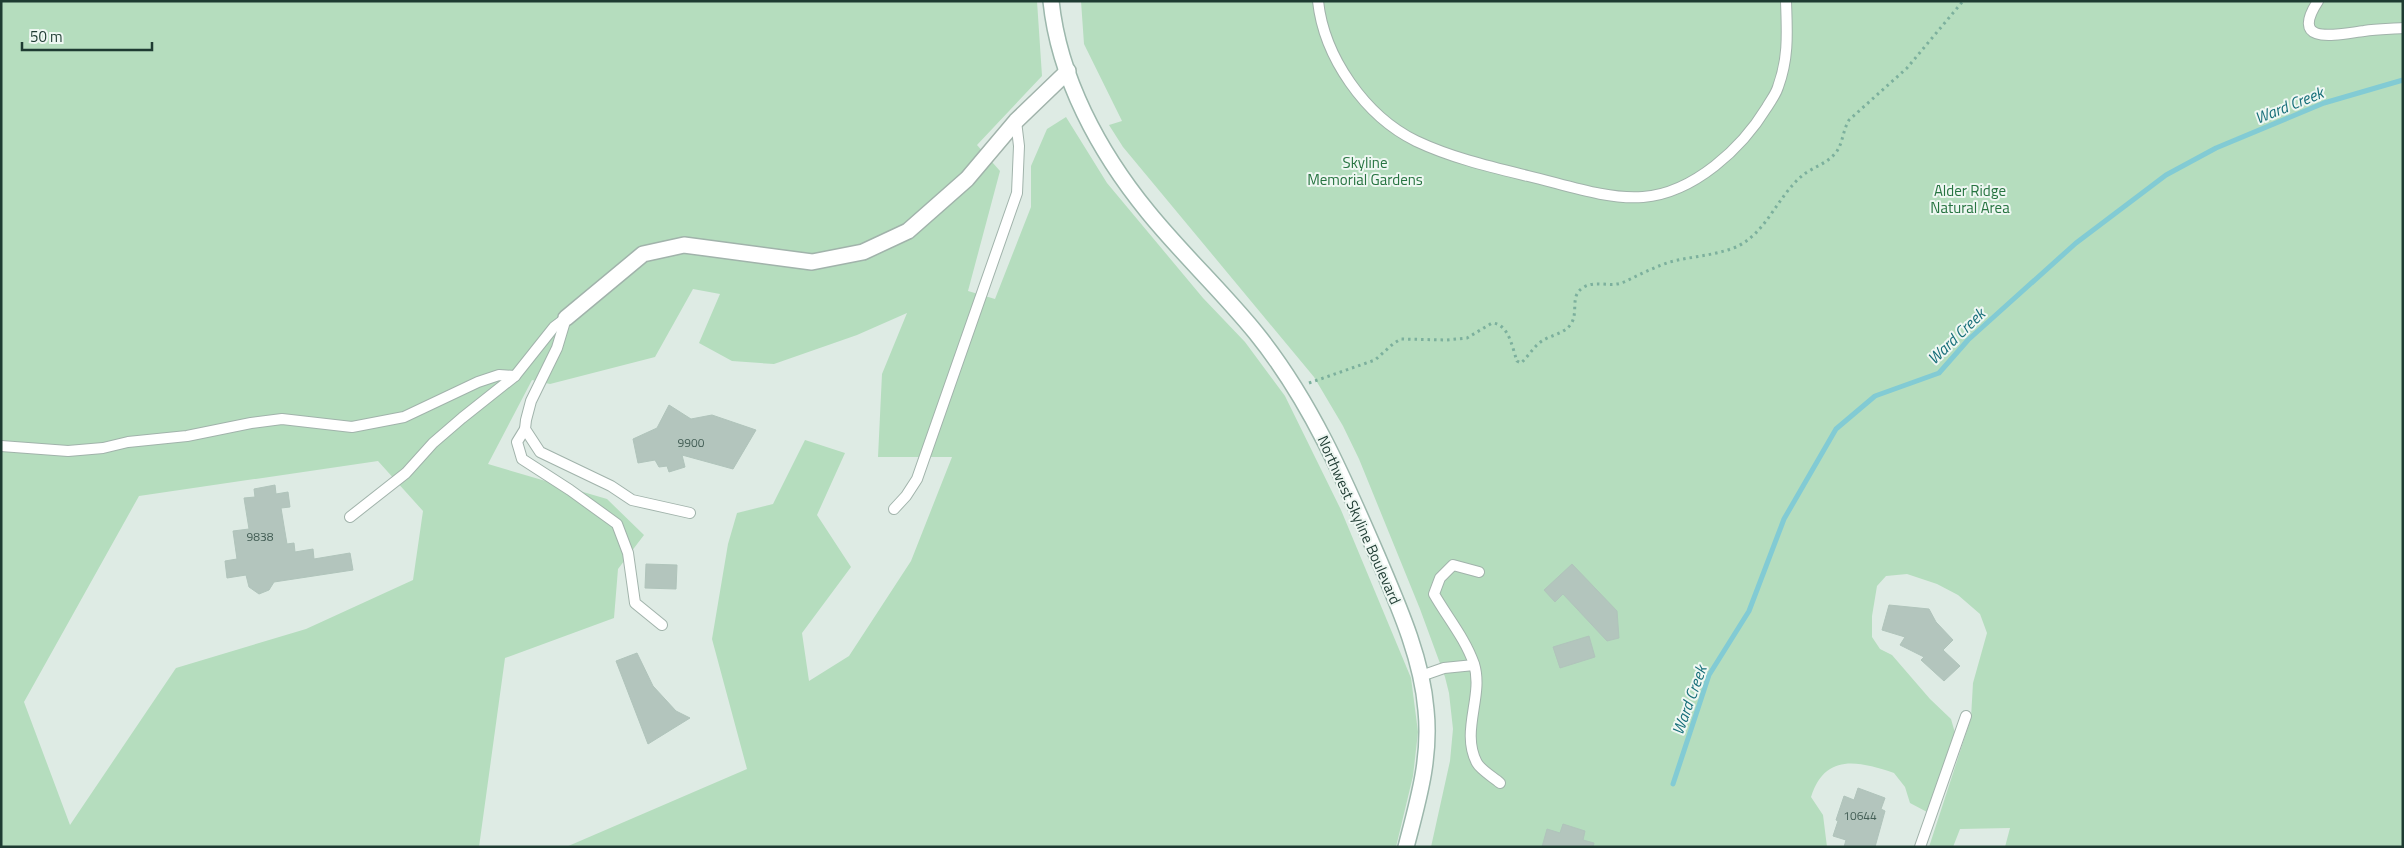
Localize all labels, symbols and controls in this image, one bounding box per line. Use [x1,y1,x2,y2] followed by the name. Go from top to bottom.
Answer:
[22,20,152,52] scale bar
[30,25,63,48] text: 50 m
[2251,80,2329,130] water label: Ward Creek
[1307,151,1423,191] park label: Skyline Memorial Gardens
[1930,179,2010,219] park label: Alder Ridge Natural Area
[1922,301,1992,370] water label: Ward Creek
[1312,432,1407,608] street label: Northwest Skyline Boulevard
[678,433,705,452] house number: 9900
[247,527,274,546] house number: 9838
[1665,660,1713,738] water label: Ward Creek
[1843,806,1877,825] house number: 10644

